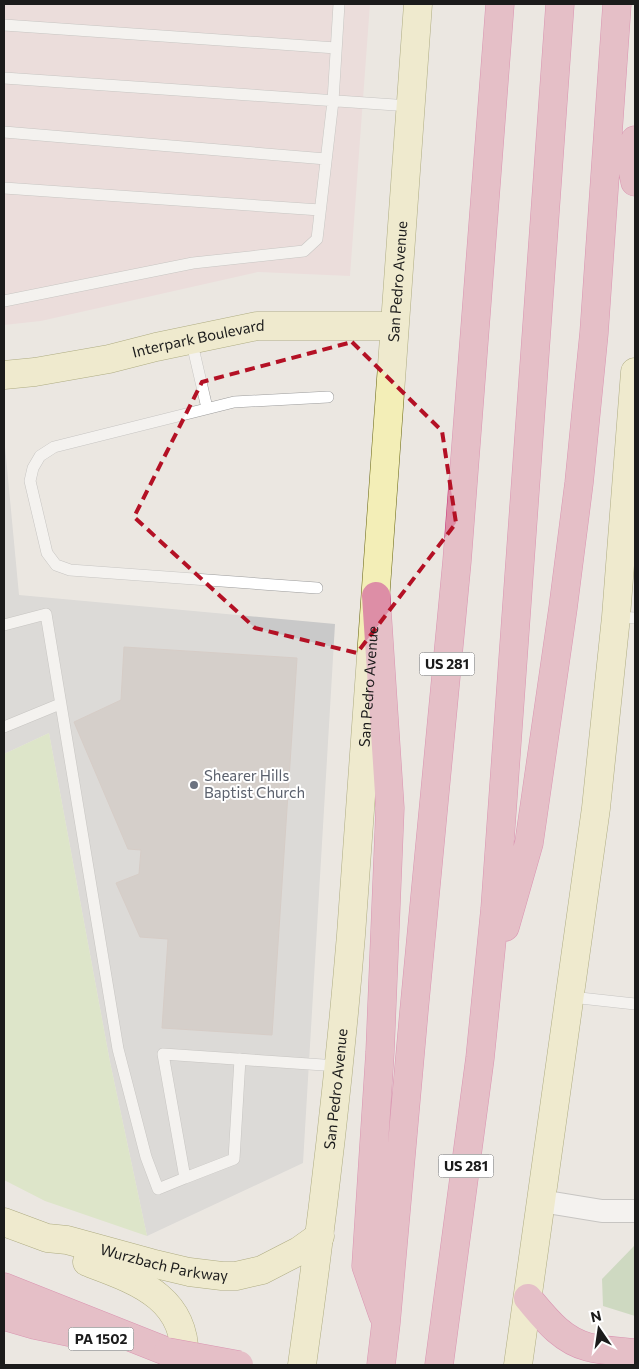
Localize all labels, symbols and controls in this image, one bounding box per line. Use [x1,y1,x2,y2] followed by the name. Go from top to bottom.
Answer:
[384,220,410,343] street label: San Pedro Avenue
[130,316,265,361] street label: Interpark Boulevard
[355,625,381,748] street label: San Pedro Avenue
[420,652,474,676] road number: US 281
[204,766,305,801] place label: Shearer Hills Baptist Church
[188,779,200,791] marker: Shearer Hills Baptist Church
[320,1028,350,1150] street label: San Pedro Avenue
[438,1154,494,1178] road number: US 281
[98,1239,228,1284] street label: Wurzbach Parkway
[574,1304,624,1354] north arrow
[589,1306,603,1325] text: N
[68,1328,134,1350] road number: PA 1502

